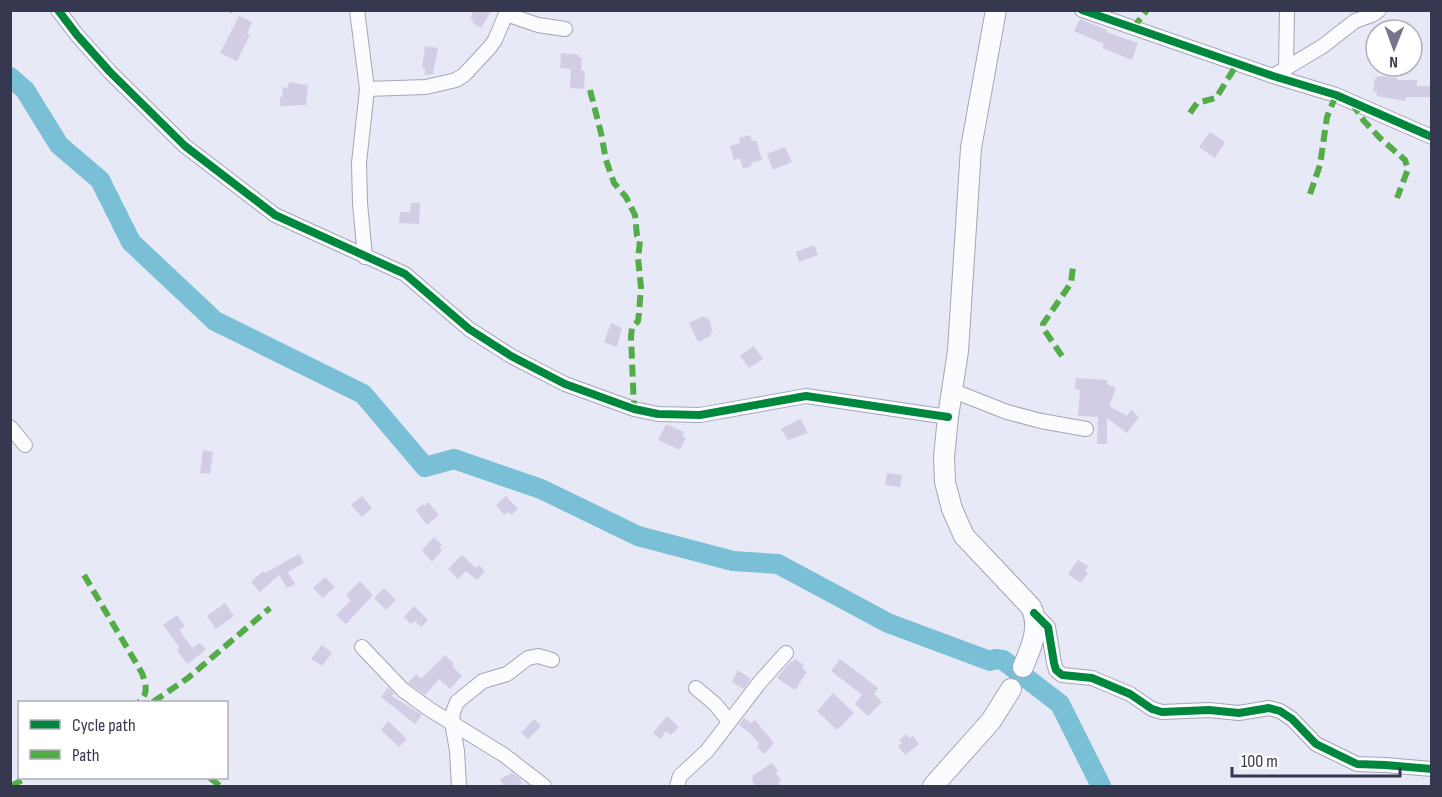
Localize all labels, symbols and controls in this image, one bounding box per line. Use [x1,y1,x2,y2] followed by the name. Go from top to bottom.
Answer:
[1364,18,1424,78] north arrow
[1389,52,1398,71] text: N
[18,701,228,779] legend
[72,715,136,736] text: Cycle path
[1232,740,1400,778] scale bar
[72,745,100,766] text: Path
[1241,751,1278,772] text: 100 m

